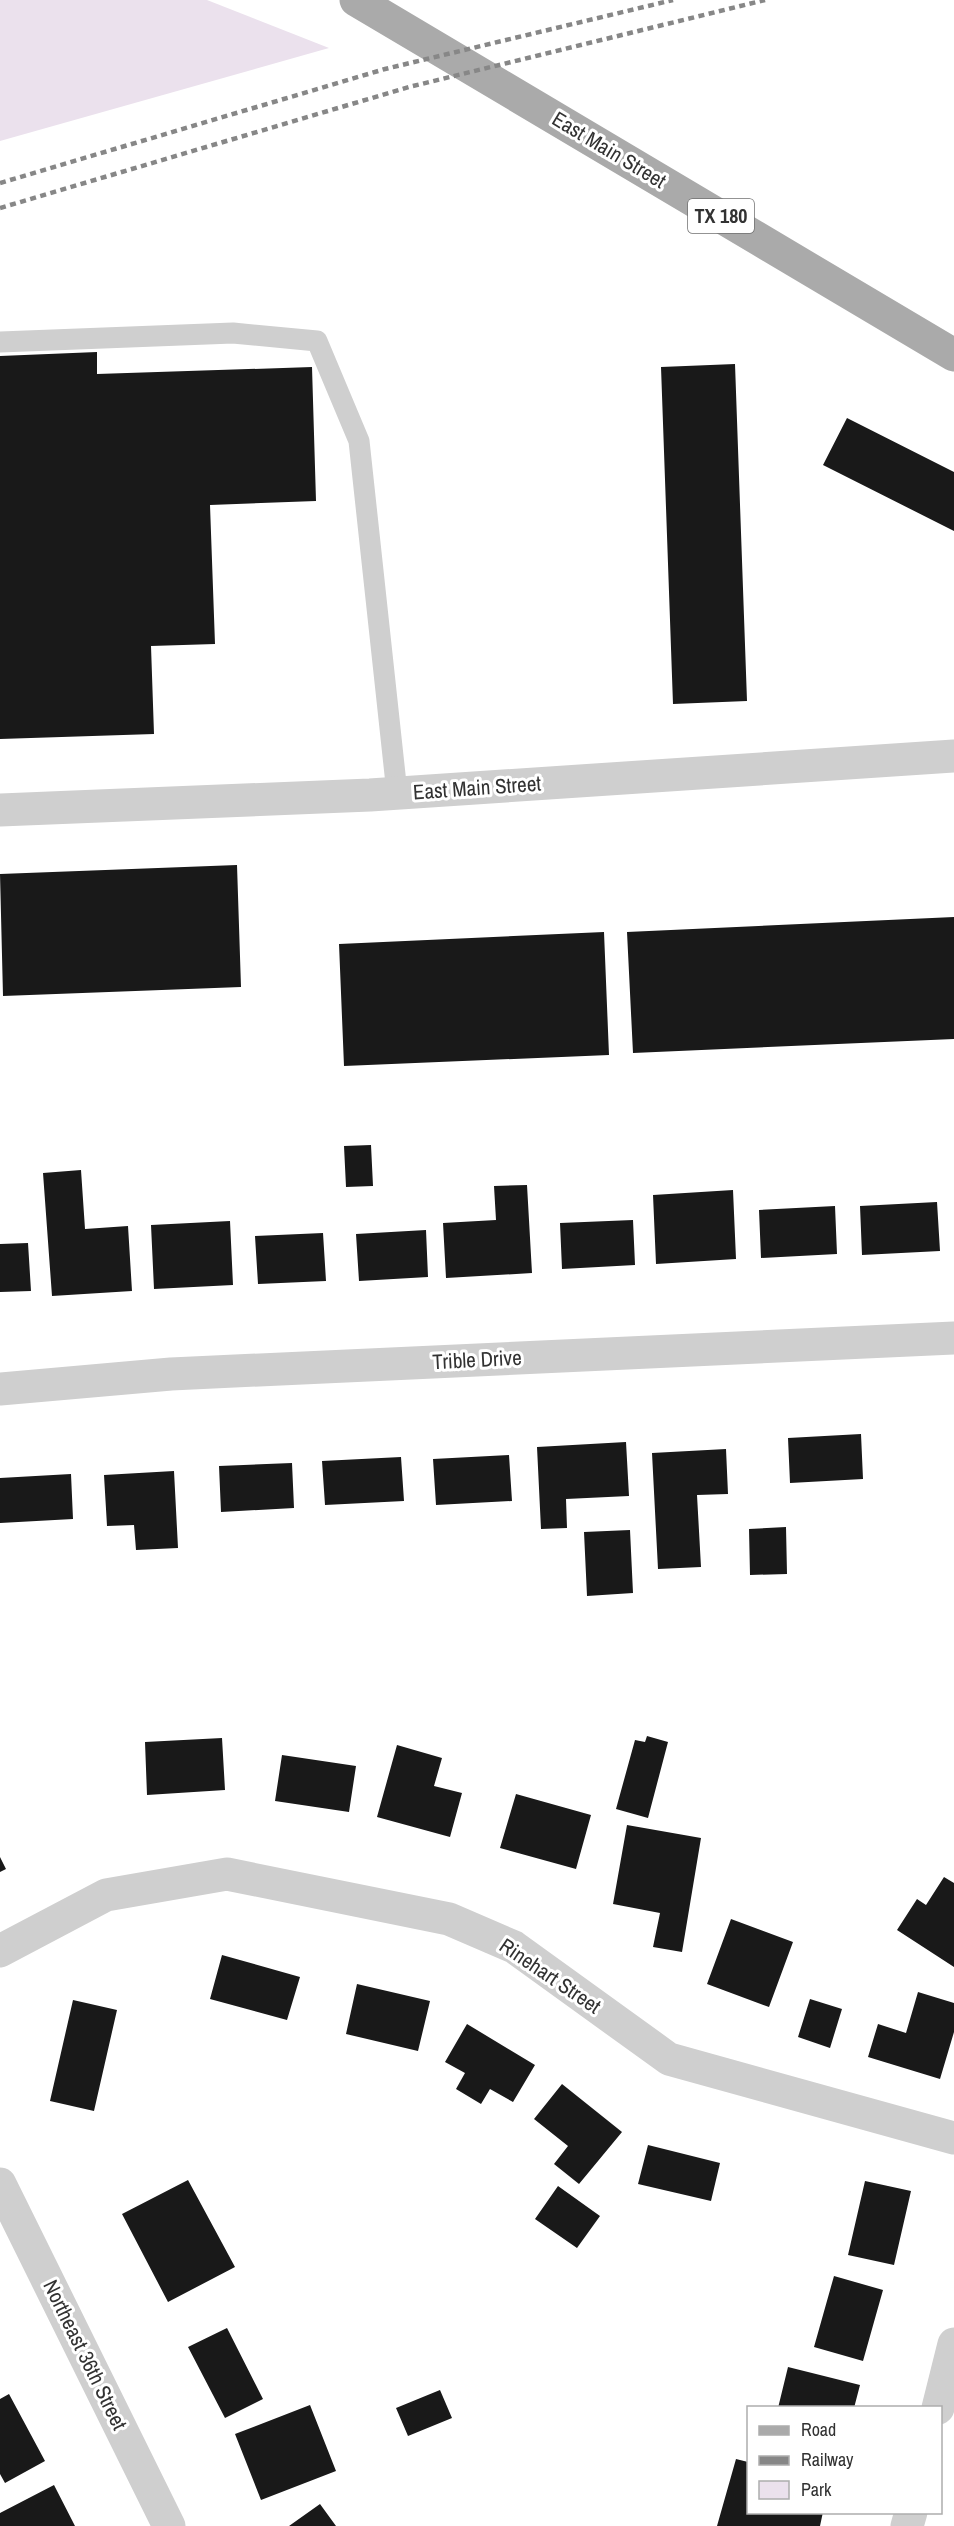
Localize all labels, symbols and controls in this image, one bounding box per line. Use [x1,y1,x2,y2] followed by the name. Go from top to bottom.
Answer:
[547,104,672,195] street label: East Main Street
[688,199,754,233] road number: TX 180
[412,769,542,806] street label: East Main Street
[432,1343,522,1376] street label: Trible Drive
[494,1931,607,2020] street label: Rinehart Street
[37,2275,134,2435] street label: Northeast 36th Street
[747,2406,942,2514] legend
[801,2417,836,2442] text: Road
[801,2447,854,2472] text: Railway
[801,2477,832,2502] text: Park

